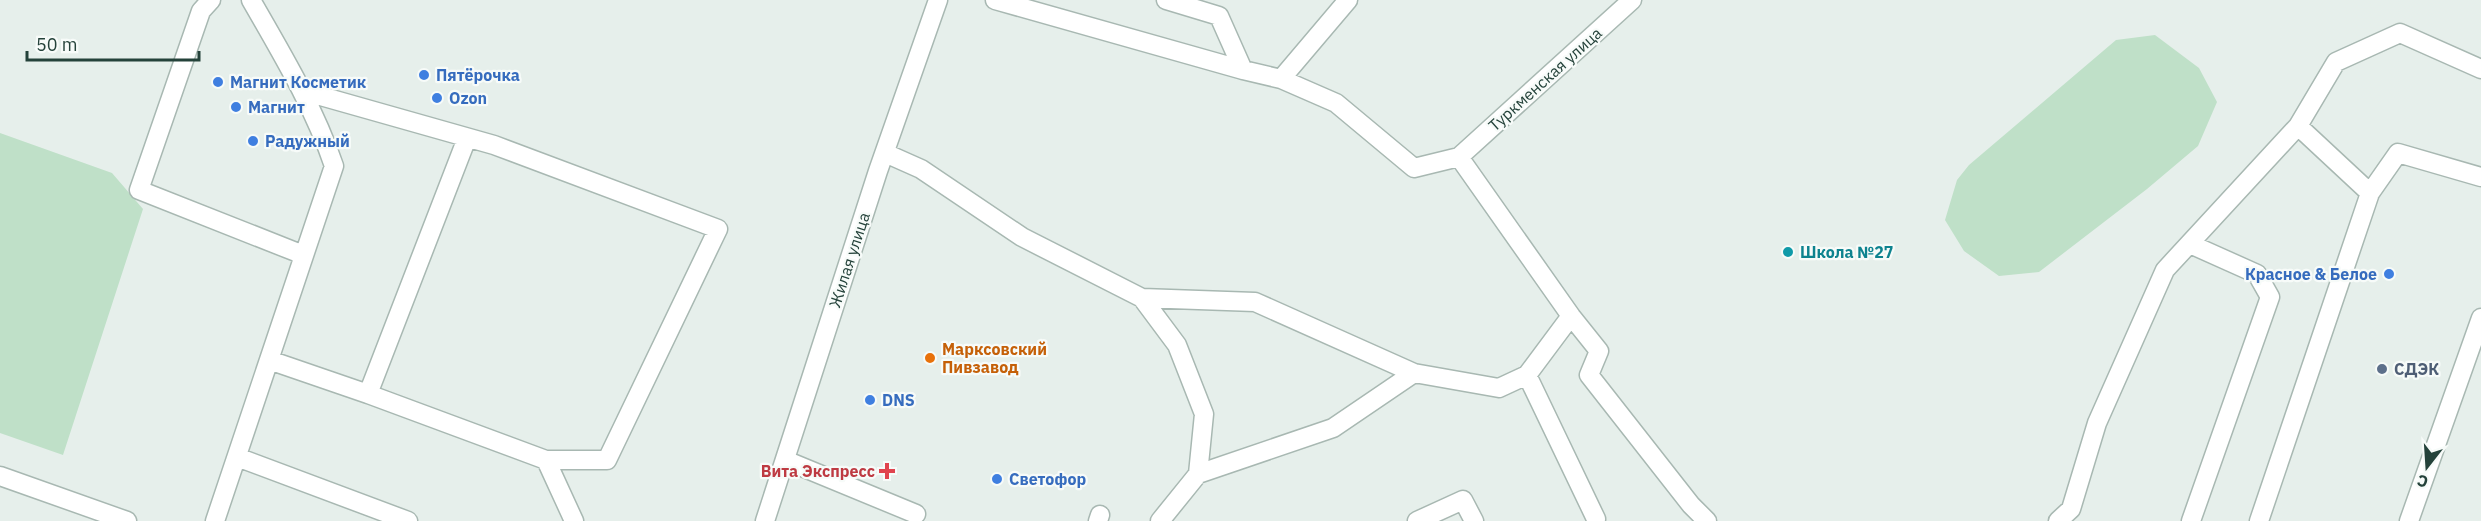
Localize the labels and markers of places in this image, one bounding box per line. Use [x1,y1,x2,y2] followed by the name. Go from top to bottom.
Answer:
[436,65,520,85] place label: Пятёрочка
[417,68,431,82] marker: Пятёрочка
[230,72,366,92] place label: Магнит Косметик
[211,75,225,89] marker: Магнит Косметик
[449,88,487,108] place label: Ozon
[430,91,444,105] marker: Ozon
[248,97,305,117] place label: Магнит
[229,100,243,114] marker: Магнит
[265,131,350,151] place label: Радужный
[246,134,260,148] marker: Радужный
[1800,242,1893,262] place label: Школа №27
[1781,245,1795,259] marker: Школа №27
[2245,264,2377,284] place label: Красное & Белое
[2382,267,2396,281] marker: Красное & Белое
[942,339,1047,377] place label: Марксовский Пивзавод
[923,351,937,365] marker: Марксовский Пивзавод
[2394,359,2439,379] place label: СДЭК
[2375,362,2389,376] marker: СДЭК
[882,390,915,410] place label: DNS
[863,393,877,407] marker: DNS
[761,461,875,481] place label: Вита Экспресс
[880,464,894,478] marker: Вита Экспресс
[1009,469,1086,489] place label: Светофор
[990,472,1004,486] marker: Светофор

